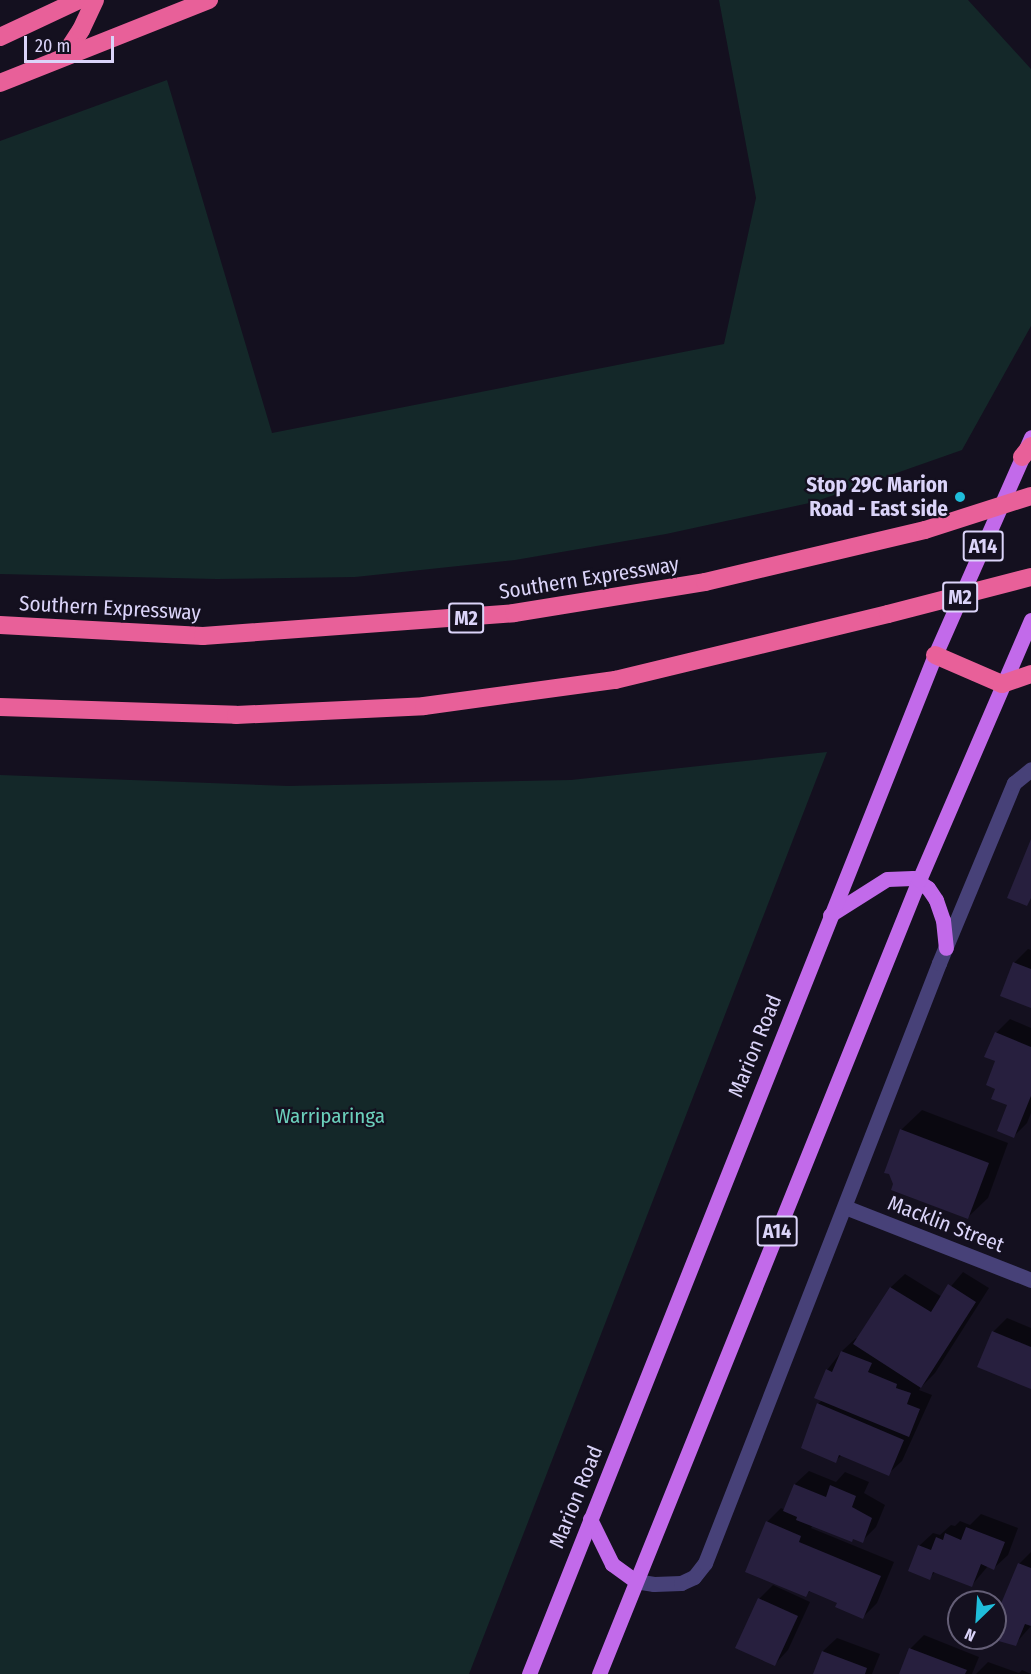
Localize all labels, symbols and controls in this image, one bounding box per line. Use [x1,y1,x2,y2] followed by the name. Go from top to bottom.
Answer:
[27,24,117,62] scale bar
[35,35,70,57] text: 20 m
[806,472,948,522] place label: Stop 29C Marion Road - East side
[953,490,967,504] marker: Stop 29C Marion Road - East side
[962,529,1004,563] road number: A14
[497,551,681,605] street label: Southern Expressway
[942,580,978,614] road number: M2
[19,591,201,625] street label: Southern Expressway
[448,601,484,635] road number: M2
[723,991,787,1101] street label: Marion Road
[275,1103,385,1129] park label: Warriparinga
[884,1190,1008,1258] street label: Macklin Street
[756,1214,798,1248] road number: A14
[544,1442,608,1552] street label: Marion Road
[947,1590,1007,1650] north arrow
[962,1624,978,1646] text: N

